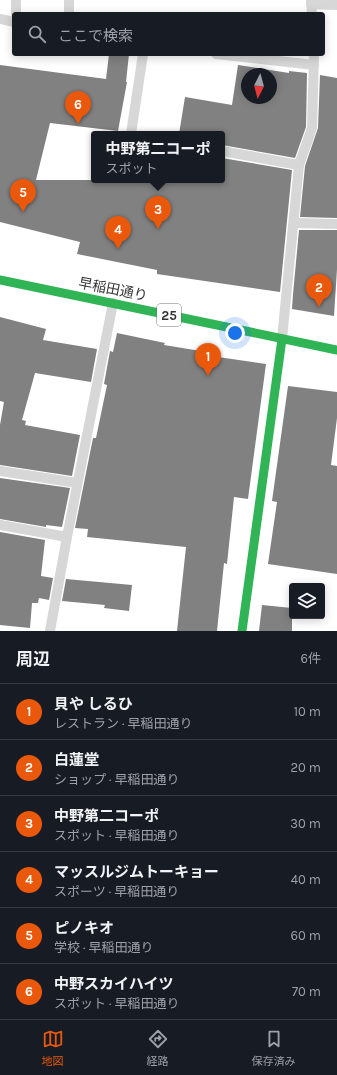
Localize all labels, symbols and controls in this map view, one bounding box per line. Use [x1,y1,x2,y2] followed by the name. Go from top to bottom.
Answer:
[12,12,325,56] search box
[26,23,48,45] icon: search
[58,27,133,45] text: ここで検索
[241,68,277,104] north arrow
[65,91,91,124] pin: 6
[91,131,225,183] popup
[105,140,211,158] text: 中野第二コーポ
[105,161,158,176] text: スポット
[10,179,36,212] pin: 5
[145,196,171,229] pin: 3
[105,216,131,249] pin: 4
[77,274,149,305] street label: 早稲田通り
[306,274,332,307] pin: 2
[157,304,181,326] road number: 25
[225,323,245,343] your location
[195,343,221,376] pin: 1
[289,583,325,619] map controls
[289,583,325,619] button: layers
[16,649,50,669] text: 周辺
[301,651,321,666] text: 6件
[54,695,133,713] text: 貝や しるひ
[27,704,31,719] text: 1
[294,704,321,719] text: 10 m
[54,716,193,731] text: レストラン · 早稲田通り
[54,751,99,769] text: 白蓮堂
[25,760,33,775] text: 2
[291,760,321,775] text: 20 m
[54,772,180,787] text: ショップ · 早稲田通り
[54,807,159,825] text: 中野第二コーポ
[25,816,33,831] text: 3
[290,816,321,831] text: 30 m
[54,828,180,843] text: スポット · 早稲田通り
[54,863,219,881] text: マッスルジムトーキョー
[25,872,33,887] text: 4
[291,872,321,887] text: 40 m
[54,884,179,899] text: スポーツ · 早稲田通り
[54,919,114,937] text: ピノキオ
[25,928,33,943] text: 5
[291,928,321,943] text: 60 m
[54,940,154,955] text: 学校 · 早稲田通り
[54,975,173,993] text: 中野スカイハイツ
[25,984,33,999] text: 6
[292,984,321,999] text: 70 m
[54,996,180,1011] text: スポット · 早稲田通り
[42,1028,64,1068] tab: 地図
[147,1028,169,1068] tab: 経路
[252,1028,296,1068] tab: 保存済み

